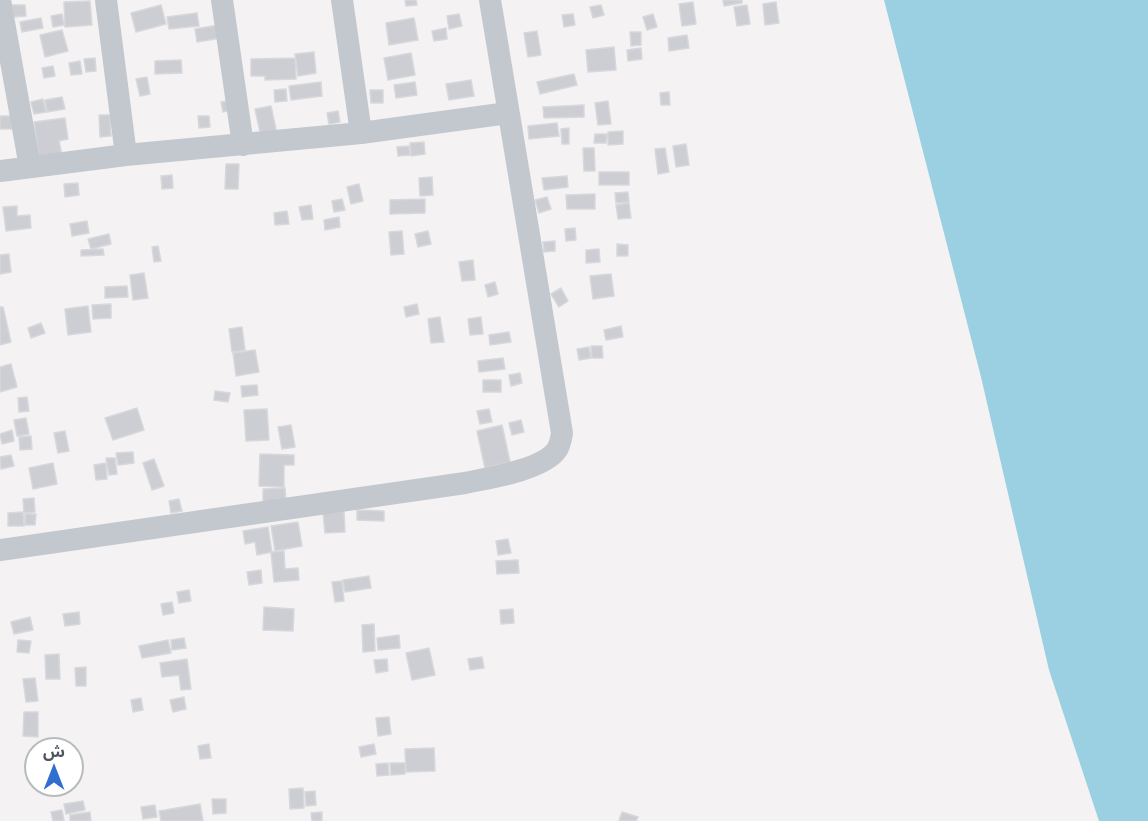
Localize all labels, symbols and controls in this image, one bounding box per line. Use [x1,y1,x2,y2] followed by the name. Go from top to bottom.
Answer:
[24,737,84,797] north arrow
[43,741,65,760] text: ش

